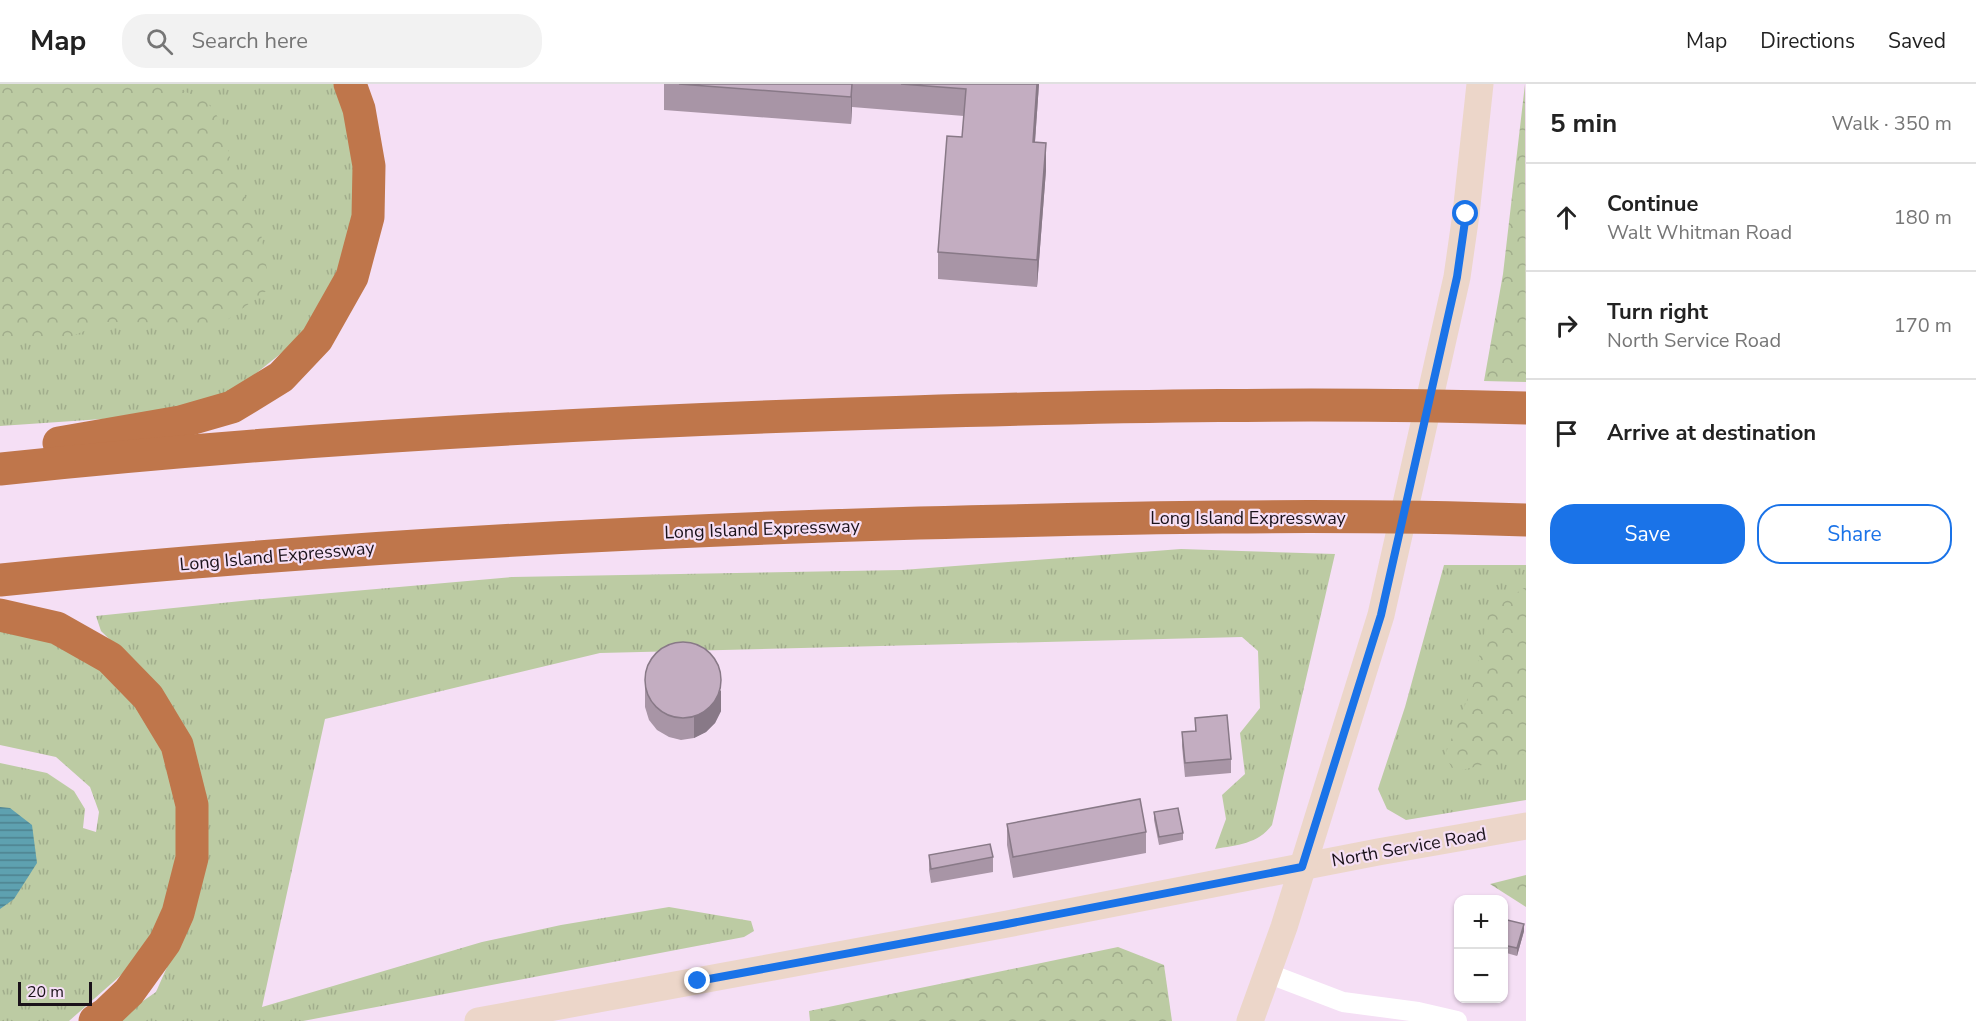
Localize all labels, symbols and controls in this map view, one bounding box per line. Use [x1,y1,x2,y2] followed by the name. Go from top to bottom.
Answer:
[122,14,542,68] search box
[30,22,86,60] text: Map
[143,25,176,58] icon: search
[191,26,308,56] text: Search here
[1686,27,1727,55] text: Map
[1760,27,1855,55] text: Directions
[1888,27,1946,55] text: Saved
[1550,106,1617,141] text: 5 min
[1832,110,1952,137] text: Walk · 350 m
[1607,189,1698,219] text: Continue
[1452,200,1478,226] route start
[1550,201,1583,234] icon: ahead
[1894,204,1952,231] text: 180 m
[1607,219,1792,246] text: Walt Whitman Road
[1607,297,1708,327] text: Turn right
[1550,309,1583,342] icon: right
[1894,312,1952,339] text: 170 m
[1607,327,1781,354] text: North Service Road
[1550,417,1583,450] icon: arrive
[1607,418,1816,448] text: Arrive at destination
[1550,504,1745,564] button: Save
[1757,504,1952,564] button: Share
[1150,506,1347,530] street label: Long Island Expressway
[664,514,861,544] street label: Long Island Expressway
[178,535,376,576] street label: Long Island Expressway
[1330,822,1488,872] street label: North Service Road
[1454,895,1508,1003] map controls
[1454,895,1508,949] button: +
[1454,949,1508,1003] button: −
[684,967,710,993] route end
[18,979,92,1006] scale bar
[27,981,64,1003] text: 20 m

